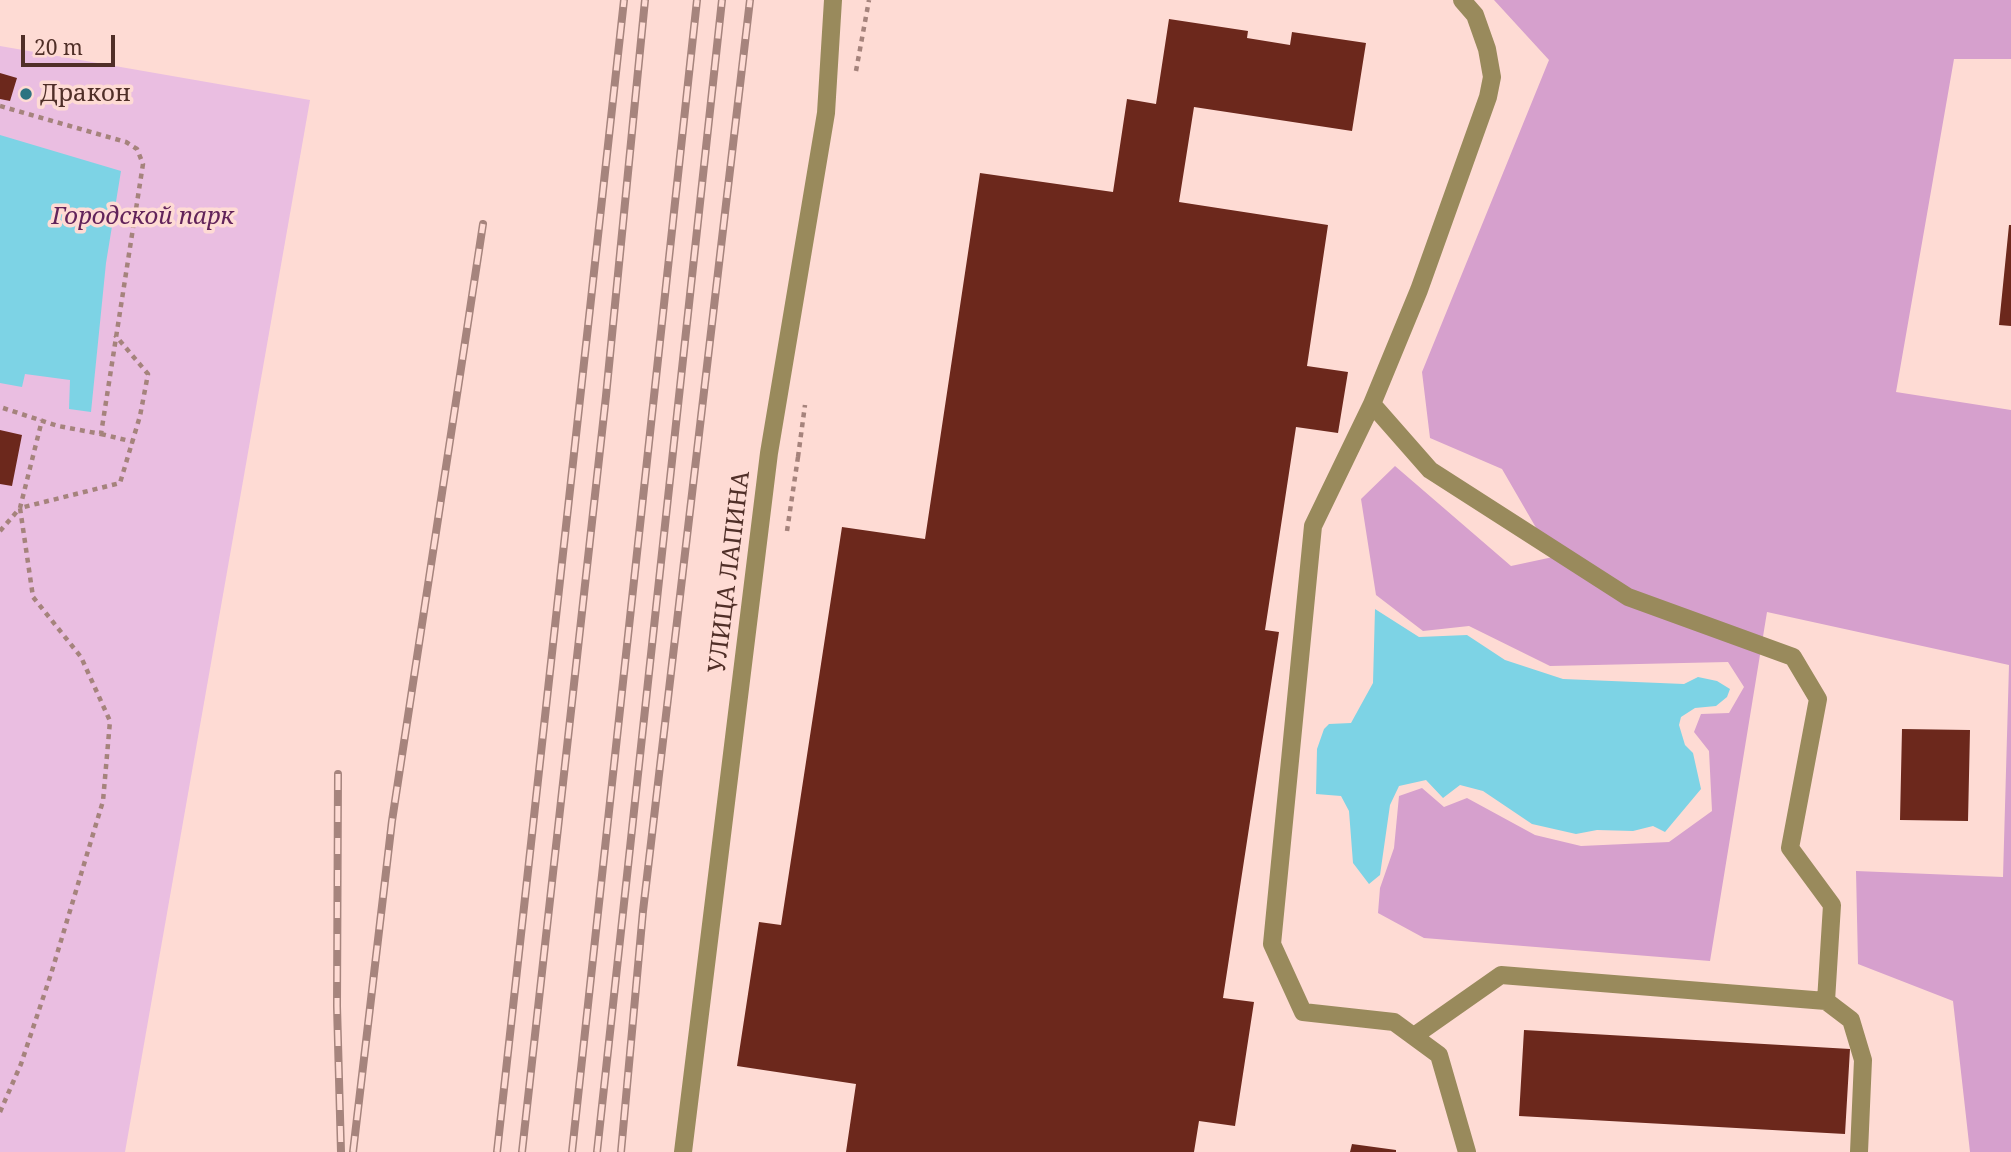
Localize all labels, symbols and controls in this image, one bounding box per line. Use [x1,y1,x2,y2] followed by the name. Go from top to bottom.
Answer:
[24,21,119,65] scale bar
[34,33,83,61] text: 20 m
[40,80,131,108] place label: Дракон
[18,86,34,102] marker: Дракон
[52,203,234,231] park label: Городской парк
[703,469,757,675] street label: УЛИЦА ЛАПИНА

